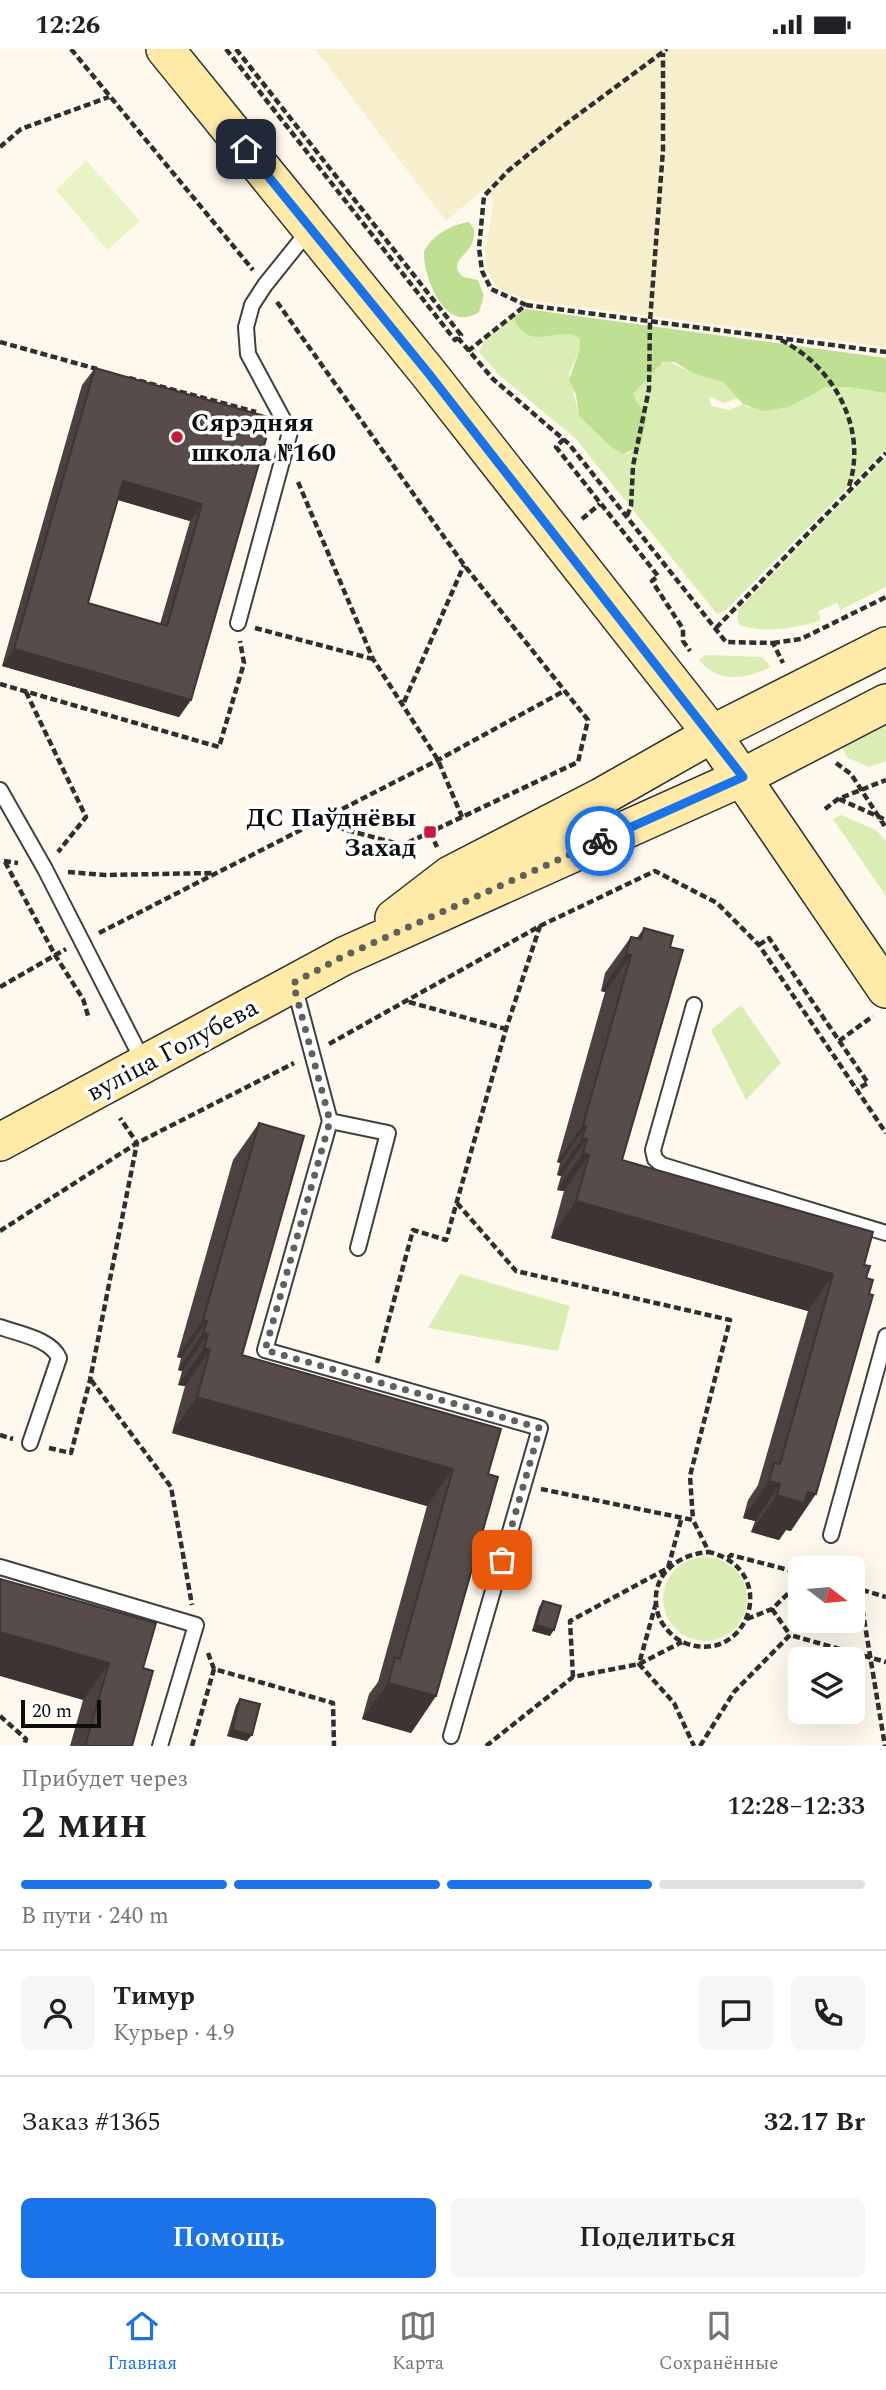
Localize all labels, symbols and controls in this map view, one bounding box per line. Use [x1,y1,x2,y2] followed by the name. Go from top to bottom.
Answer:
[35,5,100,45] text: 12:26
[216,119,276,179] pin
[227,130,265,168] icon: home
[191,403,336,473] place label: Сярэдняя школа №160
[169,429,185,445] marker: Сярэдняя школа №160
[246,798,416,868] place label: ДС Паўднёвы Захад
[565,806,635,876] courier
[581,822,619,860] icon: bike
[422,824,438,840] marker: ДС Паўднёвы Захад
[79,988,266,1112] street label: вуліца Голубева
[472,1530,532,1590] pin
[483,1541,521,1579] icon: bag
[788,1556,864,1633] north arrow
[788,1556,865,1724] map controls
[788,1647,865,1724] button: layers
[21,1697,102,1729] scale bar
[32,1697,72,1726] text: 20 m
[21,1762,188,1797] text: Прибудет через
[727,1786,865,1826] text: 12:28–12:33
[21,1788,147,1858] text: 2 мин
[21,1899,169,1934] text: В пути · 240 m
[21,1976,95,2050] button: person
[113,1976,195,2016] text: Тимур
[699,1976,773,2050] button: chat
[791,1976,865,2050] button: phone
[113,2016,235,2051] text: Курьер · 4.9
[21,2102,160,2142] text: Заказ #1365
[764,2102,865,2142] text: 32.17 Br
[21,2198,436,2278] button: Помощь
[450,2198,865,2278] button: Поделиться
[107,2307,177,2378] tab: Главная
[392,2307,444,2378] tab: Карта
[659,2307,779,2378] tab: Сохранённые

